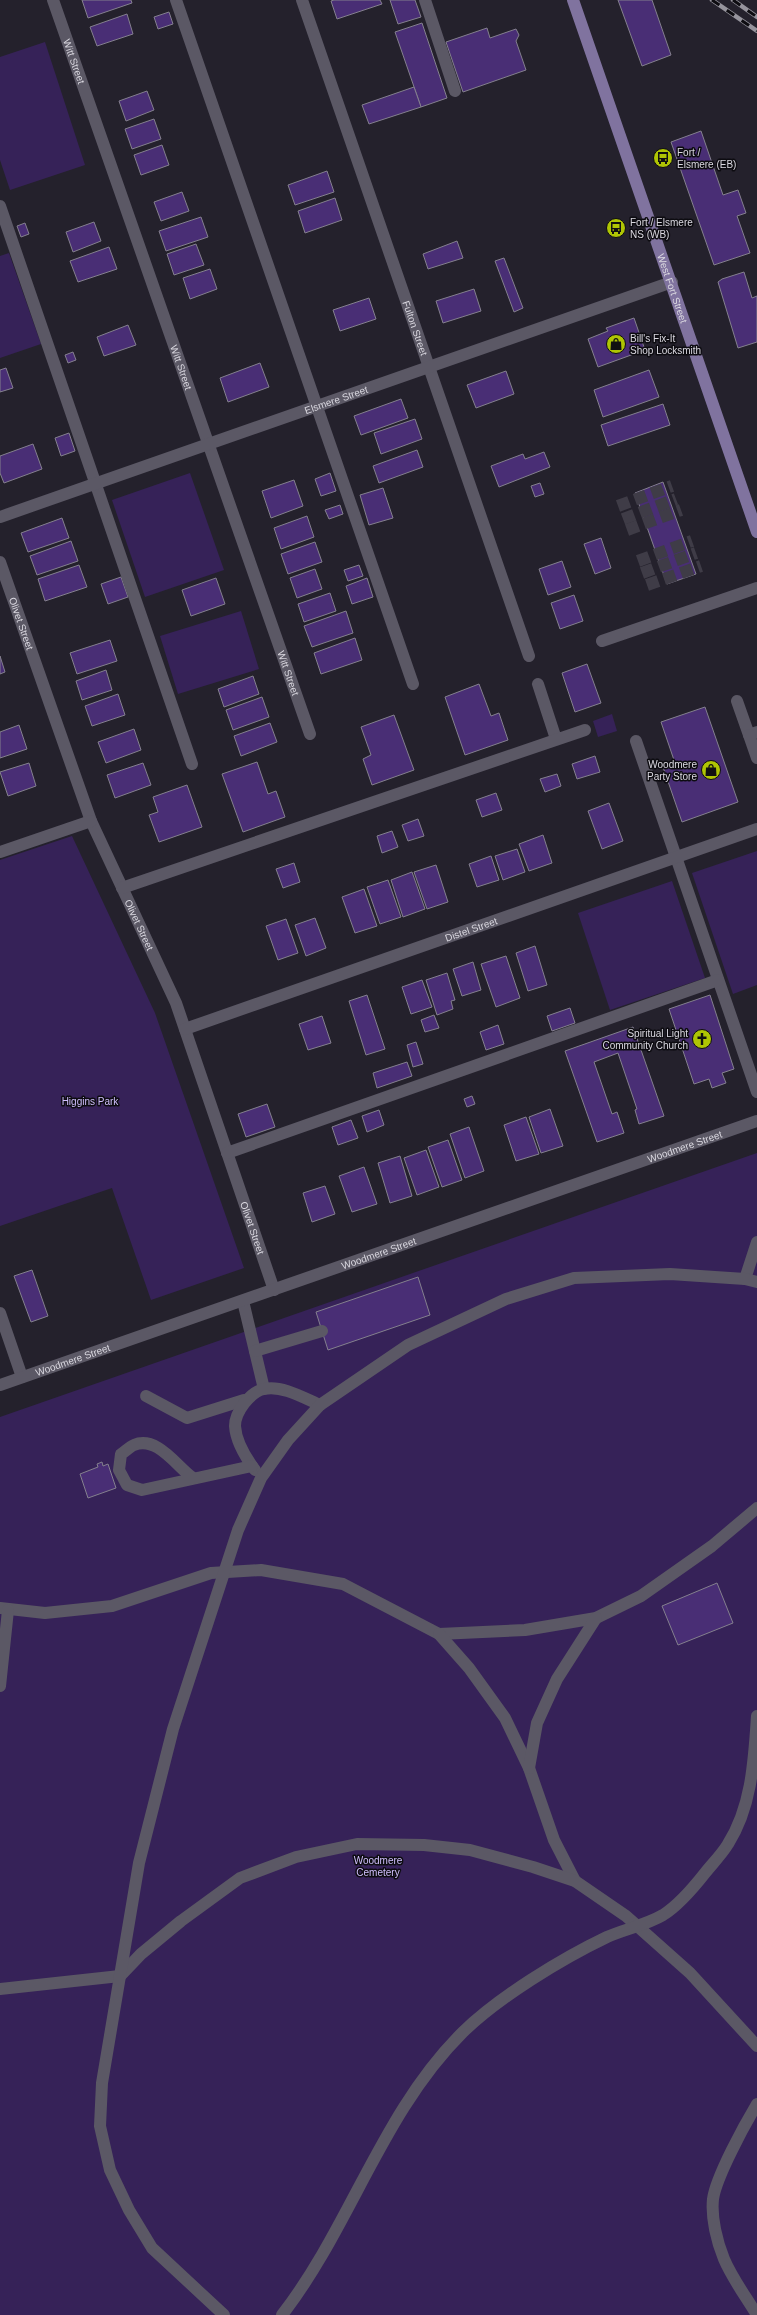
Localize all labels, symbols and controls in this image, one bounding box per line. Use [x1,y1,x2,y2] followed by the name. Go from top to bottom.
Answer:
[61,38,87,86] street label: Witt Street
[652,147,674,169] bus stop icon: Fort / Elsmere (EB)
[677,147,736,170] place label: Fort / Elsmere (EB)
[605,217,627,239] bus stop icon: Fort / Elsmere NS (WB)
[630,217,693,240] place label: Fort / Elsmere NS (WB)
[655,252,689,325] street label: West Fort Street
[400,299,430,357] street label: Fulton Street
[605,333,627,355] shop icon: Bill's Fix-It Shop Locksmith
[630,333,701,356] place label: Bill's Fix-It Shop Locksmith
[168,343,194,391] street label: Witt Street
[303,384,369,416] street label: Elsmere Street
[7,596,35,652] street label: Olivet Street
[275,649,301,697] street label: Witt Street
[647,759,697,782] place label: Woodmere Party Store
[700,759,722,781] shop icon: Woodmere Party Store
[122,898,156,952] street label: Olivet Street
[444,915,499,944] street label: Distel Street
[602,1028,688,1051] place label: Spiritual Light Community Church
[691,1028,713,1050] church icon: Spiritual Light Community Church
[62,1096,119,1107] park label: Higgins Park
[646,1129,724,1165] street label: Woodmere Street
[238,1200,266,1256] street label: Olivet Street
[340,1235,418,1272] street label: Woodmere Street
[34,1342,112,1378] street label: Woodmere Street
[354,1855,403,1878] park label: Woodmere Cemetery

